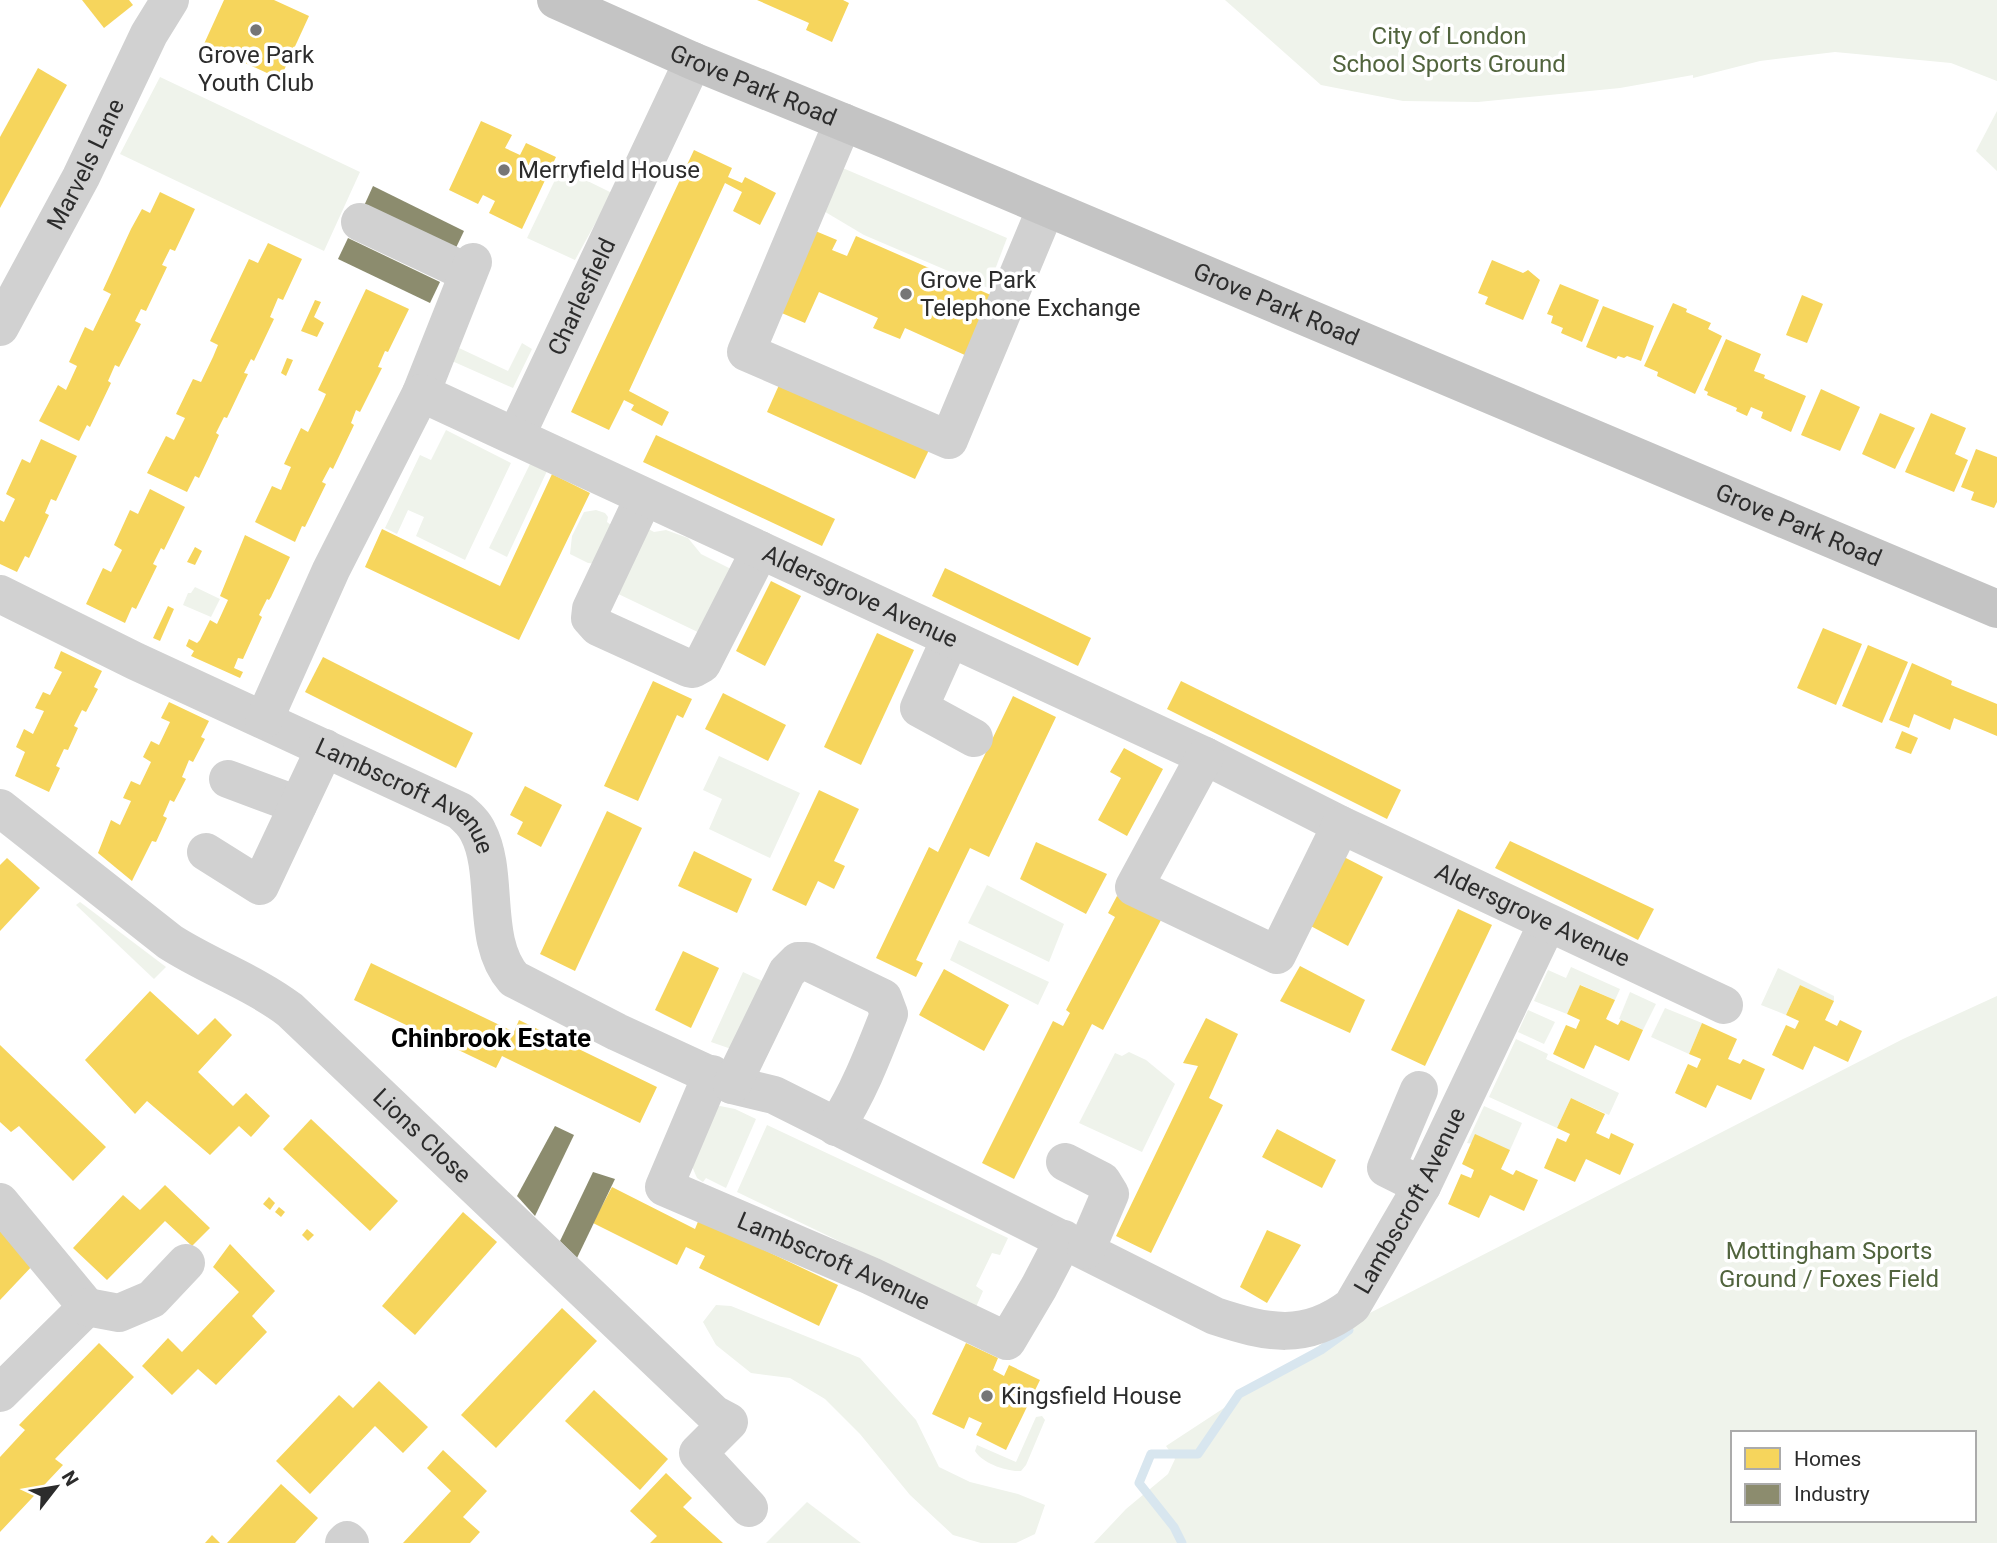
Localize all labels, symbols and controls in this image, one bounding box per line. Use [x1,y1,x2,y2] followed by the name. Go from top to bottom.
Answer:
[248,22,264,38] marker: Grove Park Youth Club
[1332,22,1566,78] park label: City of London School Sports Ground
[666,39,841,132] street label: Grove Park Road
[198,41,315,97] place label: Grove Park Youth Club
[41,94,130,235] street label: Marvels Lane
[518,156,700,184] place label: Merryfield House
[496,162,512,178] marker: Merryfield House
[542,234,621,360] street label: Charlesfield
[1189,257,1363,352] street label: Grove Park Road
[920,266,1140,322] place label: Grove Park Telephone Exchange
[898,286,914,302] marker: Grove Park Telephone Exchange
[1711,478,1886,573] street label: Grove Park Road
[758,539,962,654] street label: Aldersgrove Avenue
[311,732,499,857] street label: Lambscroft Avenue
[1431,857,1634,973] street label: Aldersgrove Avenue
[391,1023,591,1053] district label: Chinbrook Estate
[367,1083,477,1189] street label: Lions Close
[1348,1103,1471,1299] street label: Lambscroft Avenue
[733,1206,935,1316] street label: Lambscroft Avenue
[1719,1237,1939,1293] park label: Mottingham Sports Ground / Foxes Field
[1001,1382,1182,1410] place label: Kingsfield House
[979,1388,995,1404] marker: Kingsfield House
[1731,1431,1976,1522] legend
[1794,1447,1861,1471] text: Homes
[21,1452,91,1522] north arrow
[57,1467,83,1490] text: N
[1794,1482,1870,1506] text: Industry

